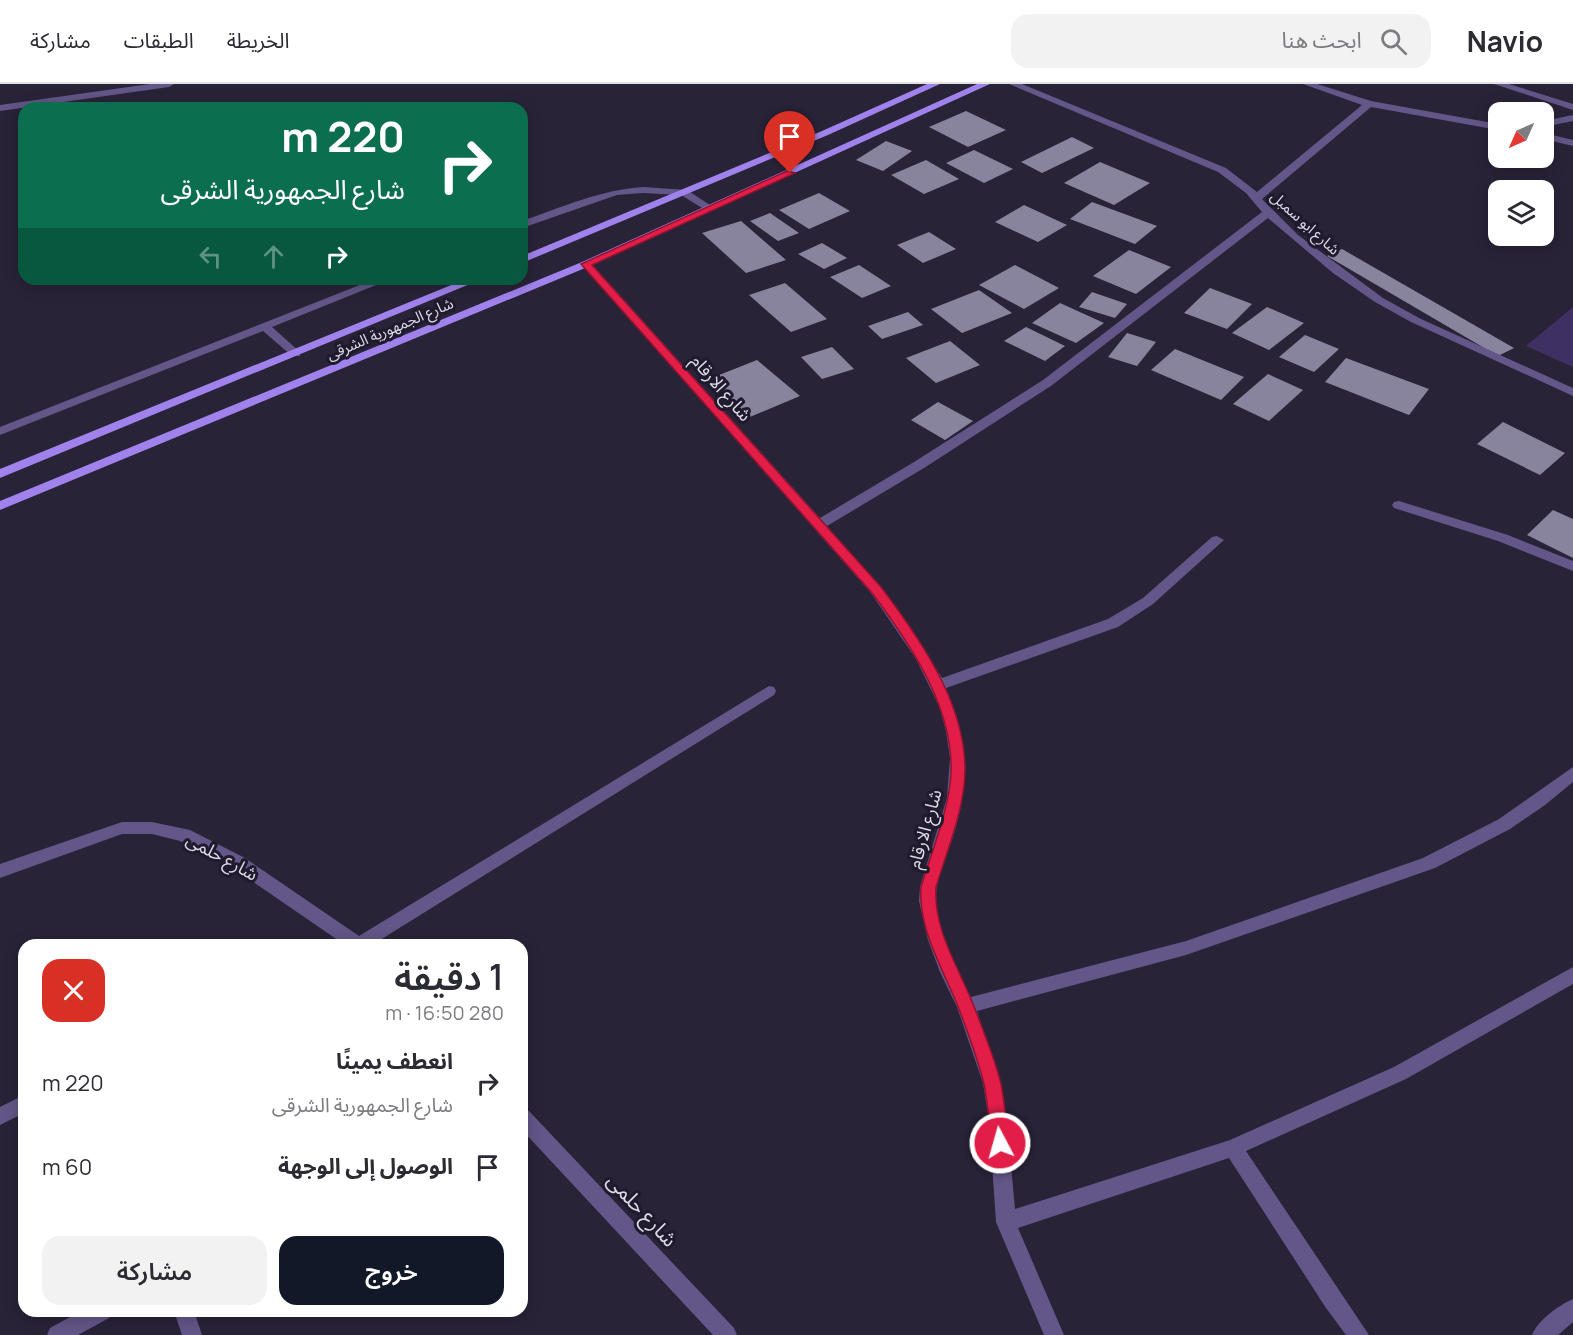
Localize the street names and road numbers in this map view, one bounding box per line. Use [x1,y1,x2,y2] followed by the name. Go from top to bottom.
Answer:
[1265,186,1345,261] street label: شارع ابو سمبل
[323,292,457,367] street label: شارع الجمهورية الشرقى
[684,349,758,428] street label: شارع الارقام
[901,786,950,872] street label: شارع الارقام
[181,827,263,888] street label: شارع حلمى
[600,1166,684,1254] street label: شارع حلمى

